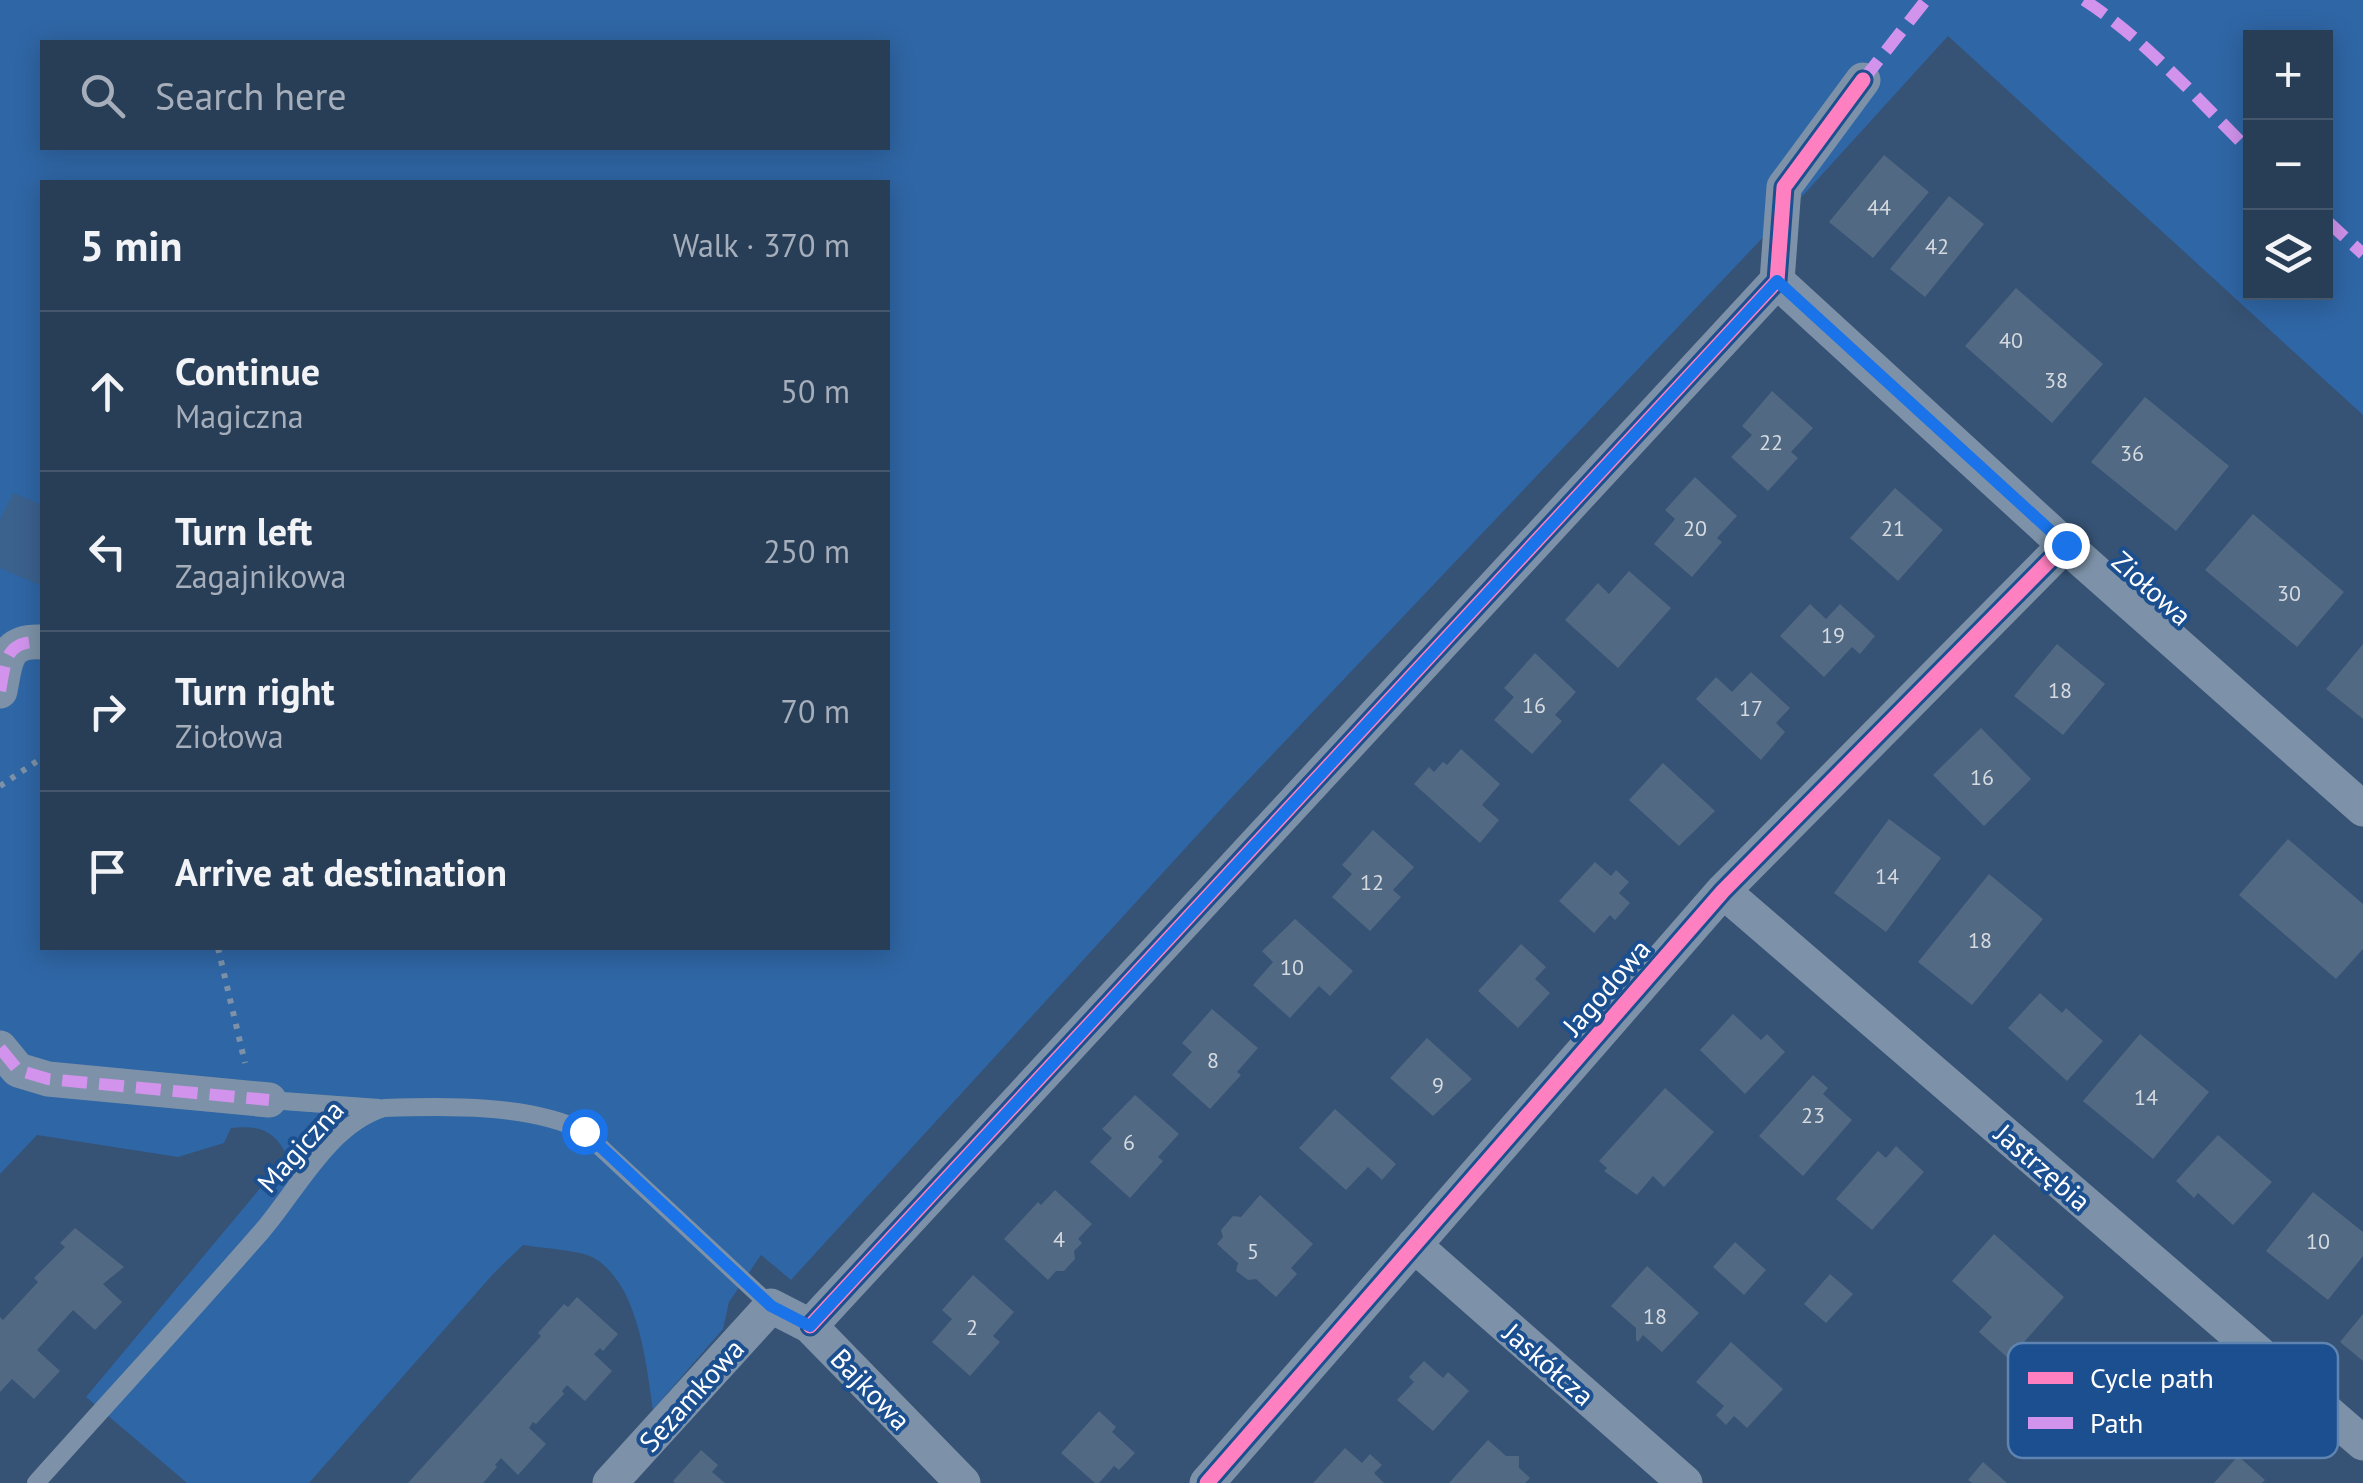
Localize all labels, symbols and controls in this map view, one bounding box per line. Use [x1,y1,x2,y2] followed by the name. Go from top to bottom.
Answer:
[2243,30,2333,300] map controls
[2243,30,2333,120] button: +
[40,40,890,150] search box
[75,68,130,123] icon: search
[155,71,347,120] text: Search here
[2243,120,2333,210] button: −
[1867,193,1891,221] house number: 44
[2243,210,2333,300] button: layers
[80,218,182,273] text: 5 min
[673,224,850,266] text: Walk · 370 m
[1925,232,1949,260] house number: 42
[1999,326,2023,354] house number: 40
[175,346,320,395] text: Continue
[80,364,135,419] icon: ahead
[2044,366,2068,394] house number: 38
[781,370,850,412] text: 50 m
[175,395,304,437] text: Magiczna
[1759,428,1783,456] house number: 22
[2120,439,2144,467] house number: 36
[175,506,312,555] text: Turn left
[1683,514,1707,542] house number: 20
[1881,514,1905,542] house number: 21
[2044,523,2090,569] route end
[80,524,135,579] icon: left
[763,530,850,572] text: 250 m
[2104,542,2200,634] street label: Ziołowa
[175,555,346,597] text: Zagajnikowa
[2277,579,2301,607] house number: 30
[1821,621,1845,649] house number: 19
[175,666,335,715] text: Turn right
[2048,676,2072,704] house number: 18
[80,684,135,739] icon: right
[781,690,850,732] text: 70 m
[1522,691,1546,719] house number: 16
[1739,694,1763,722] house number: 17
[175,715,284,757] text: Ziołowa
[1970,763,1994,791] house number: 16
[80,844,135,899] icon: arrive
[175,847,507,896] text: Arrive at destination
[1875,862,1899,890] house number: 14
[1360,868,1384,896] house number: 12
[1968,926,1992,954] house number: 18
[1553,931,1658,1044] street label: Jagodowa
[1280,953,1304,981] house number: 10
[1207,1046,1219,1074] house number: 8
[1432,1071,1444,1099] house number: 9
[2134,1083,2158,1111] house number: 14
[249,1092,351,1200] street label: Magiczna
[1801,1101,1825,1129] house number: 23
[562,1109,608,1155] route start
[1986,1114,2099,1219] street label: Jastrzębia
[1123,1128,1135,1156] house number: 6
[1053,1225,1065,1253] house number: 4
[2306,1227,2330,1255] house number: 10
[1247,1237,1259,1265] house number: 5
[1643,1302,1667,1330] house number: 18
[966,1313,978,1341] house number: 2
[1495,1314,1602,1414] street label: Jaskółcza
[630,1331,752,1459] street label: Sezamkowa
[823,1340,919,1438] street label: Bajkowa
[2008,1343,2338,1458] legend
[2090,1359,2214,1396] text: Cycle path
[2090,1404,2143,1441] text: Path

